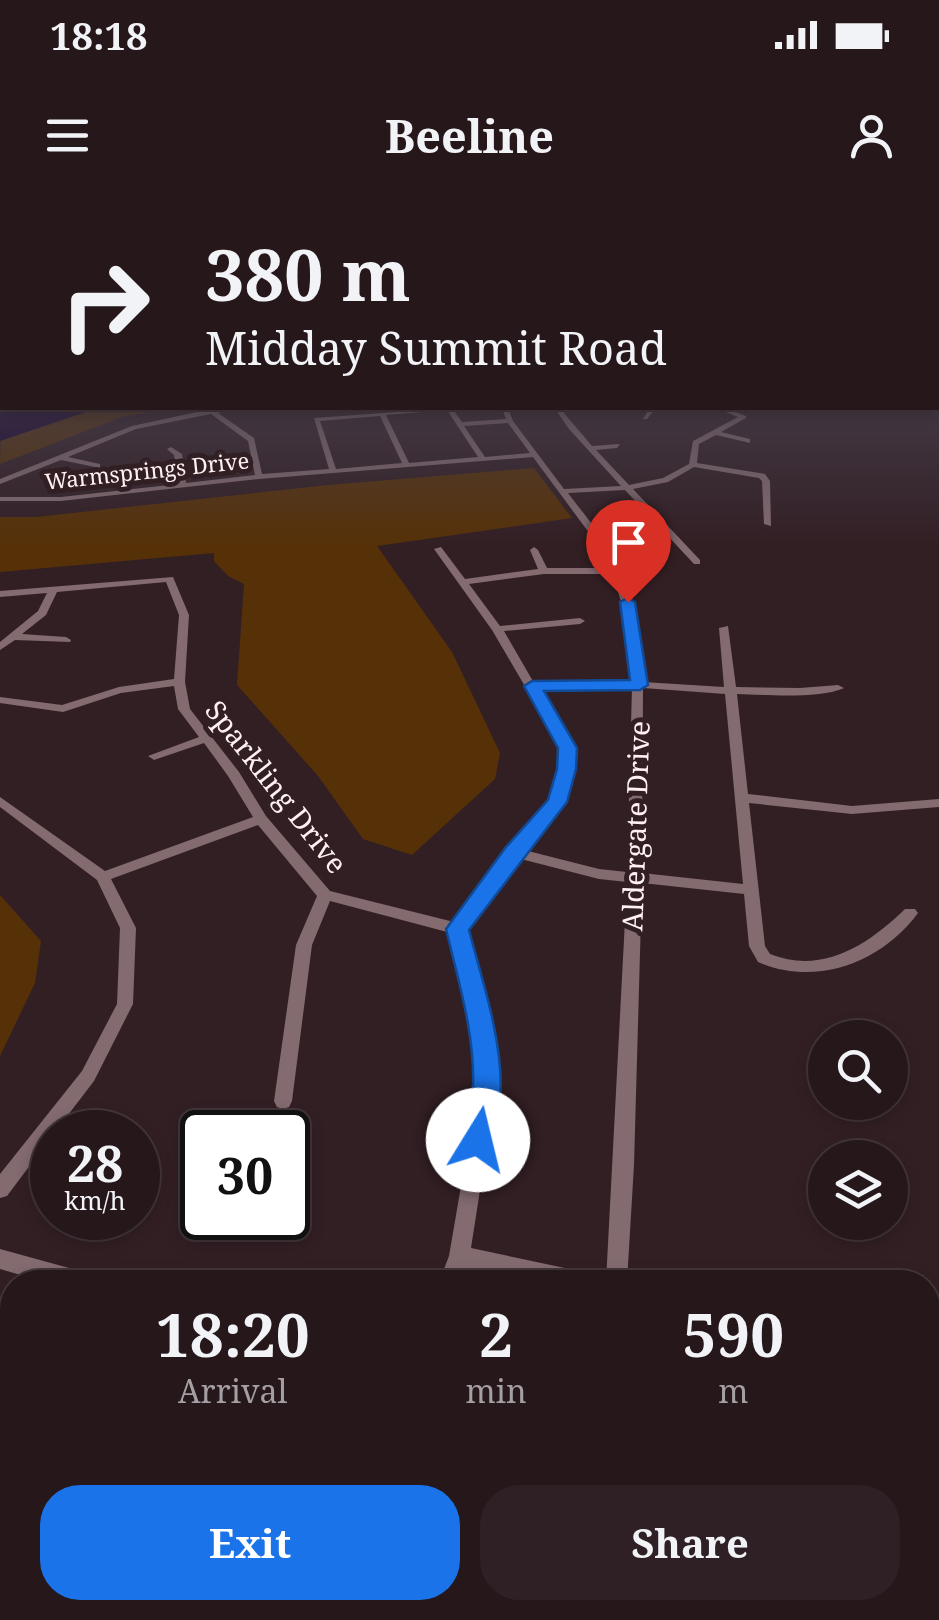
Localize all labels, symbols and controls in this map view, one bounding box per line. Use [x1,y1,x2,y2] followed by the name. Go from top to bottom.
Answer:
[50,9,147,61] text: 18:18
[385,105,554,166] text: Beeline
[40,108,95,163] icon: menu
[844,108,899,163] icon: person
[205,226,411,322] text: 380 m
[40,240,170,370] icon: right
[205,317,667,378] text: Midday Summit Road
[43,444,251,496] street label: Warmsprings Drive
[586,500,671,603] pin
[601,515,656,570] icon: arrive
[197,692,356,881] street label: Sparkling Drive
[612,720,658,932] street label: Aldergate Drive
[808,1020,908,1240] map controls
[808,1020,908,1120] button: search
[426,1088,530,1192] position arrow
[180,1110,310,1240] speed limit sign: 30
[67,1129,123,1197] text: 28
[808,1140,908,1240] button: layers
[64,1183,126,1217] text: km/h
[156,1293,310,1375] text: 18:20
[479,1293,513,1375] text: 2
[682,1293,784,1375] text: 590
[178,1369,287,1412] text: Arrival
[466,1369,527,1412] text: min
[718,1369,748,1412] text: m
[40,1485,460,1600] button: Exit
[480,1485,900,1600] button: Share

